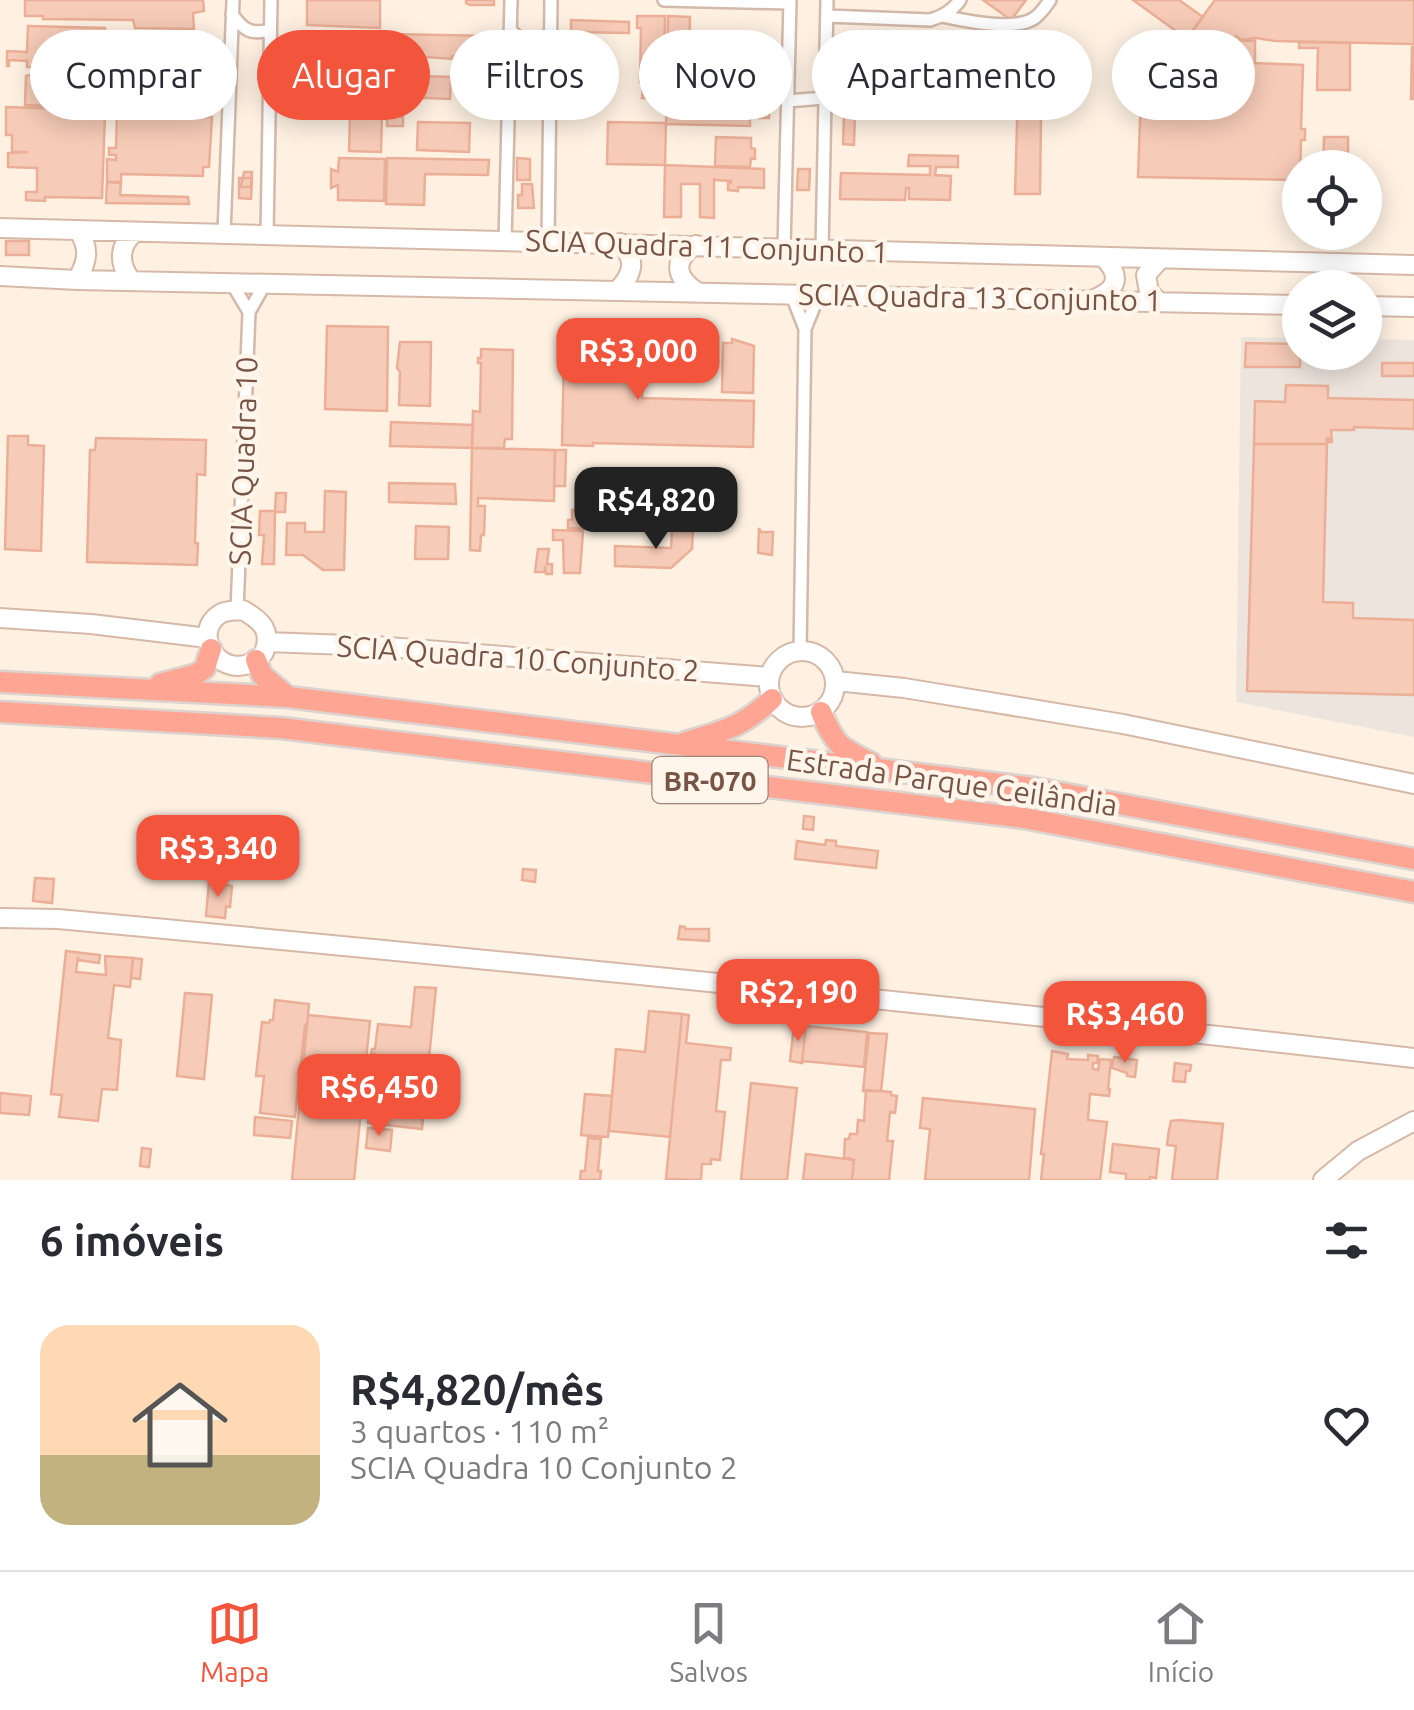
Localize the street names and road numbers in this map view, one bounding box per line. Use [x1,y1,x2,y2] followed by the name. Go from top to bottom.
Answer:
[525,223,889,269] street label: SCIA Quadra 11 Conjunto 1
[798,277,1162,317] street label: SCIA Quadra 13 Conjunto 1
[222,356,264,566] street label: SCIA Quadra 10
[335,628,701,688] street label: SCIA Quadra 10 Conjunto 2
[784,742,1120,822] street label: Estrada Parque Ceilândia
[652,757,768,803] road number: BR-070

